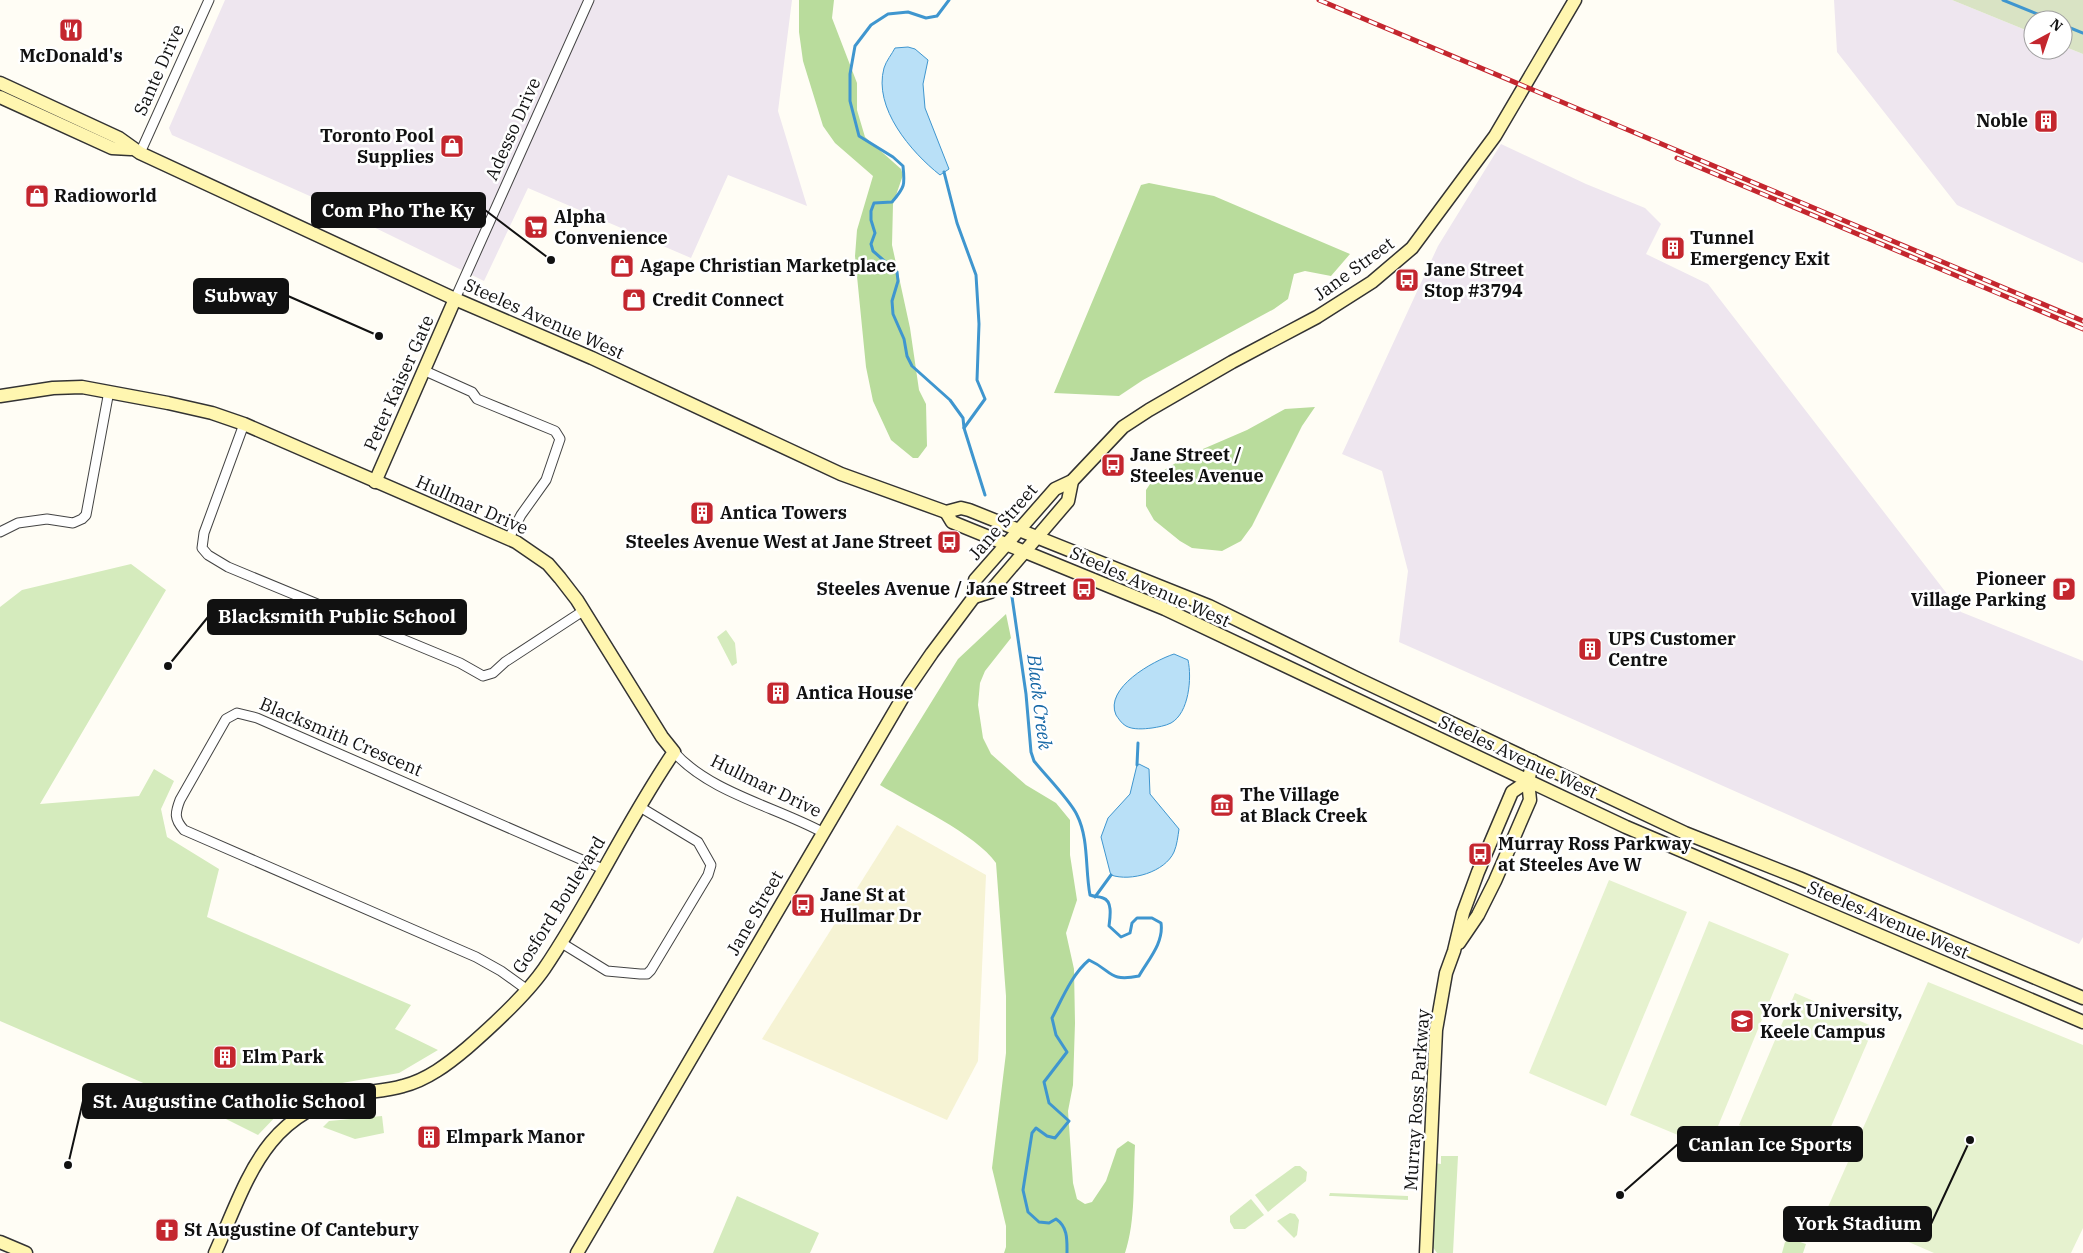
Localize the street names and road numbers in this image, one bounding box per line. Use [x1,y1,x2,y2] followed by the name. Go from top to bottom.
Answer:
[128,21,189,119] street label: Sante Drive
[480,74,545,184] street label: Adesso Drive
[1309,232,1398,305] street label: Jane Street
[461,273,628,364] street label: Steeles Avenue West
[358,311,439,454] street label: Peter Kaiser Gate
[412,469,532,540] street label: Hullmar Drive
[963,479,1042,565] street label: Jane Street
[1067,541,1234,632] street label: Steeles Avenue West
[256,692,426,781] street label: Blacksmith Crescent
[1435,710,1601,804] street label: Steeles Avenue West
[707,749,825,822] street label: Hullmar Drive
[507,832,610,978] street label: Gosford Boulevard
[721,866,788,959] street label: Jane Street
[1804,875,1972,964] street label: Steeles Avenue West
[1399,1008,1434,1192] street label: Murray Ross Parkway

